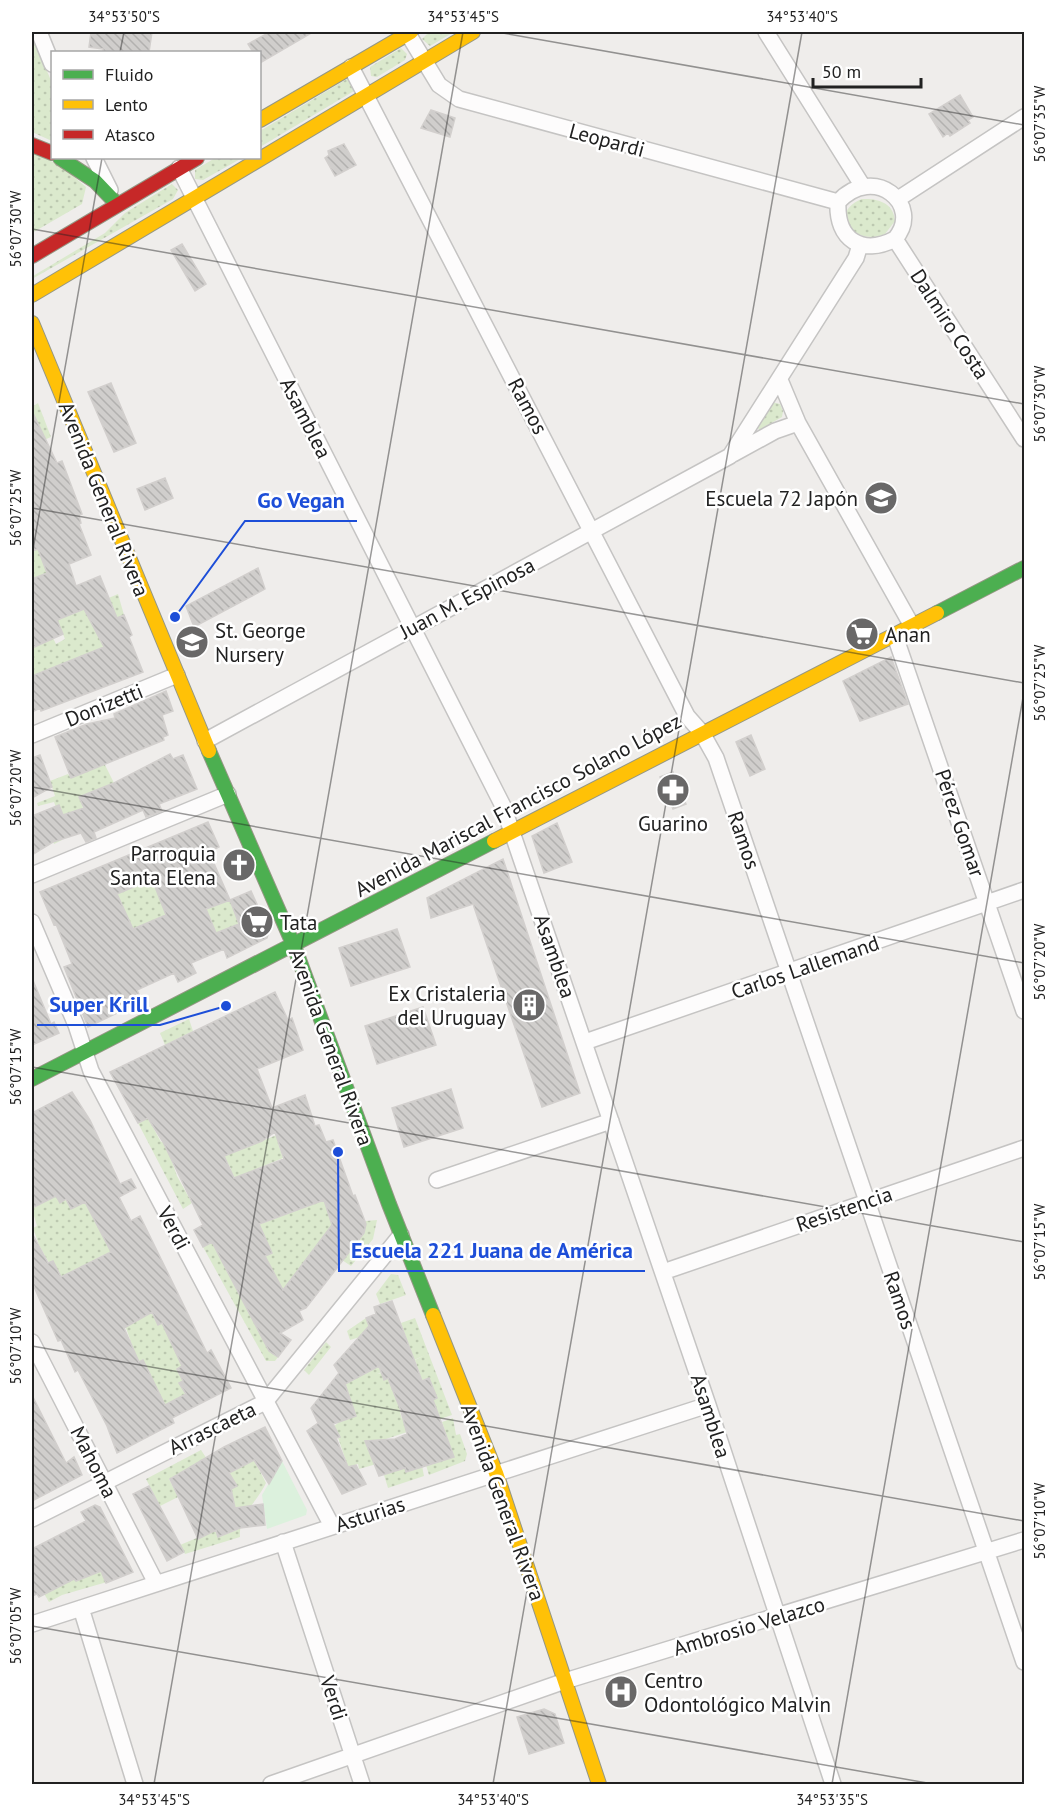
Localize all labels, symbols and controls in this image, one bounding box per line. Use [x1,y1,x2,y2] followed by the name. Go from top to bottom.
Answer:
[88,7,160,26] text: 34°53'50"S
[427,7,499,26] text: 34°53'45"S
[766,7,838,26] text: 34°53'40"S
[51,51,261,159] legend
[813,51,921,89] scale bar
[822,60,861,83] text: 50 m
[105,63,153,86] text: Fluido
[1030,85,1049,162] text: 56°07'35"W
[105,93,148,116] text: Lento
[566,117,648,163] street label: Leopardi
[105,123,155,146] text: Atasco
[6,190,25,267] text: 56°07'30"W
[904,264,996,384] street label: Dalmiro Costa
[1030,365,1049,442] text: 56°07'30"W
[274,373,338,463] street label: Asamblea
[502,373,554,439] street label: Ramos
[53,398,155,600] street label: Avenida General Rivera
[6,469,25,546] text: 56°07'25"W
[863,480,899,516] school or university icon: Escuela 72 Japón
[245,481,357,521] callout: Go Vegan
[705,485,858,512] place label: Escuela 72 Japón
[257,486,345,514] text: Go Vegan
[394,551,539,645] street label: Juan M. Espinosa
[844,616,880,652] supermarket icon: Anan
[215,617,306,668] place label: St. George Nursery
[885,621,931,648] place label: Anan
[174,624,210,660] school or university icon: St. George Nursery
[1030,644,1049,721] text: 56°07'25"W
[61,677,147,733] street label: Donizetti
[350,707,686,903] street label: Avenida Mariscal Francisco Solano López
[6,749,25,826] text: 56°07'20"W
[929,766,991,880] street label: Pérez Gomar
[655,772,691,808] pharmacy icon: Guarino
[721,807,767,873] street label: Ramos
[638,810,708,837] place label: Guarino
[110,840,216,891] place label: Parroquia Santa Elena
[221,847,257,883] church icon: Parroquia Santa Elena
[239,904,275,940] supermarket icon: Tata
[280,909,317,936] place label: Tata
[528,910,582,1002] street label: Asamblea
[1030,923,1049,1000] text: 56°07'20"W
[727,929,883,1005] street label: Carlos Lallemand
[283,945,379,1149] street label: Avenida General Rivera
[388,980,506,1031] place label: Ex Cristaleria del Uruguay
[37,985,160,1025] callout: Super Krill
[511,987,547,1023] building icon: Ex Cristaleria del Uruguay
[49,990,149,1018] text: Super Krill
[6,1028,25,1105] text: 56°07'15"W
[792,1180,896,1238] street label: Resistencia
[151,1201,197,1254] street label: Verdi
[1030,1203,1049,1280] text: 56°07'15"W
[339,1231,645,1271] callout: Escuela 221 Juana de América
[351,1236,633,1264] text: Escuela 221 Juana de América
[877,1267,923,1333] street label: Ramos
[6,1307,25,1384] text: 56°07'10"W
[685,1370,737,1462] street label: Asamblea
[164,1395,260,1461] street label: Arrascaeta
[455,1400,551,1604] street label: Avenida General Rivera
[64,1421,124,1503] street label: Mahoma
[1030,1482,1049,1559] text: 56°07'10"W
[332,1490,408,1538] street label: Asturias
[6,1587,25,1664] text: 56°07'05"W
[670,1590,828,1662] street label: Ambrosio Velazco
[644,1667,831,1718] place label: Centro Odontológico Malvin
[314,1671,354,1724] street label: Verdi
[603,1674,639,1710] hospital icon: Centro Odontológico Malvin
[118,1790,190,1809] text: 34°53'45"S
[457,1790,529,1809] text: 34°53'40"S
[796,1790,868,1809] text: 34°53'35"S

